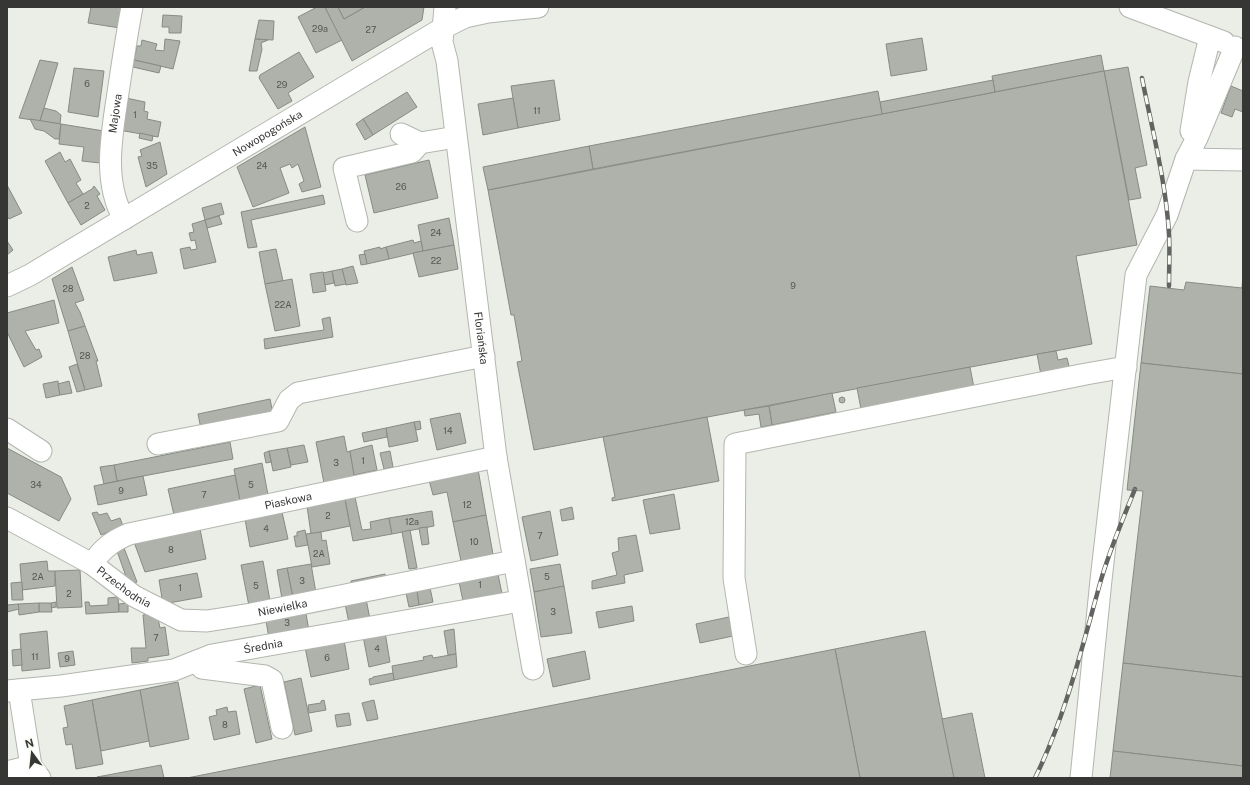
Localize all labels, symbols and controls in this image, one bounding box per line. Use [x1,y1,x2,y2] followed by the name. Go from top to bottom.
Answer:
[312,23,328,34] house number: 29a
[366,24,376,35] house number: 27
[84,78,90,89] house number: 6
[277,79,288,90] house number: 29
[106,93,124,134] street label: Majowa
[533,105,541,116] house number: 11
[230,108,304,158] street label: Nowopogońska
[133,109,137,120] house number: 1
[146,160,158,171] house number: 35
[256,160,268,171] house number: 24
[396,181,407,192] house number: 26
[84,200,90,211] house number: 2
[430,227,442,238] house number: 24
[431,255,441,266] house number: 22
[790,280,796,291] house number: 9
[62,283,74,294] house number: 28
[274,299,292,310] house number: 22A
[472,311,490,365] street label: Floriańska
[79,350,91,361] house number: 28
[443,425,453,436] house number: 14
[361,455,365,466] house number: 1
[333,457,339,468] house number: 3
[30,479,42,490] house number: 34
[248,479,254,490] house number: 5
[118,485,124,496] house number: 9
[201,489,207,500] house number: 7
[263,490,313,511] street label: Piaskowa
[462,499,472,510] house number: 12
[325,510,331,521] house number: 2
[405,516,419,527] house number: 12a
[263,523,269,534] house number: 4
[537,530,543,541] house number: 7
[469,536,479,547] house number: 10
[168,544,174,555] house number: 8
[313,548,325,559] house number: 2A
[95,564,153,610] street label: Przechodnia
[32,571,44,582] house number: 2A
[544,571,550,582] house number: 5
[299,575,305,586] house number: 3
[478,579,482,590] house number: 1
[253,580,259,591] house number: 5
[178,582,182,593] house number: 1
[66,588,72,599] house number: 2
[257,597,308,618] street label: Niewielka
[550,606,556,617] house number: 3
[284,617,290,628] house number: 3
[153,632,159,643] house number: 7
[242,637,284,655] street label: Średnia
[374,643,380,654] house number: 4
[31,651,39,662] house number: 11
[324,652,330,663] house number: 6
[64,653,70,664] house number: 9
[222,719,228,730] house number: 8
[12,733,52,773] north arrow
[24,736,35,750] text: N

